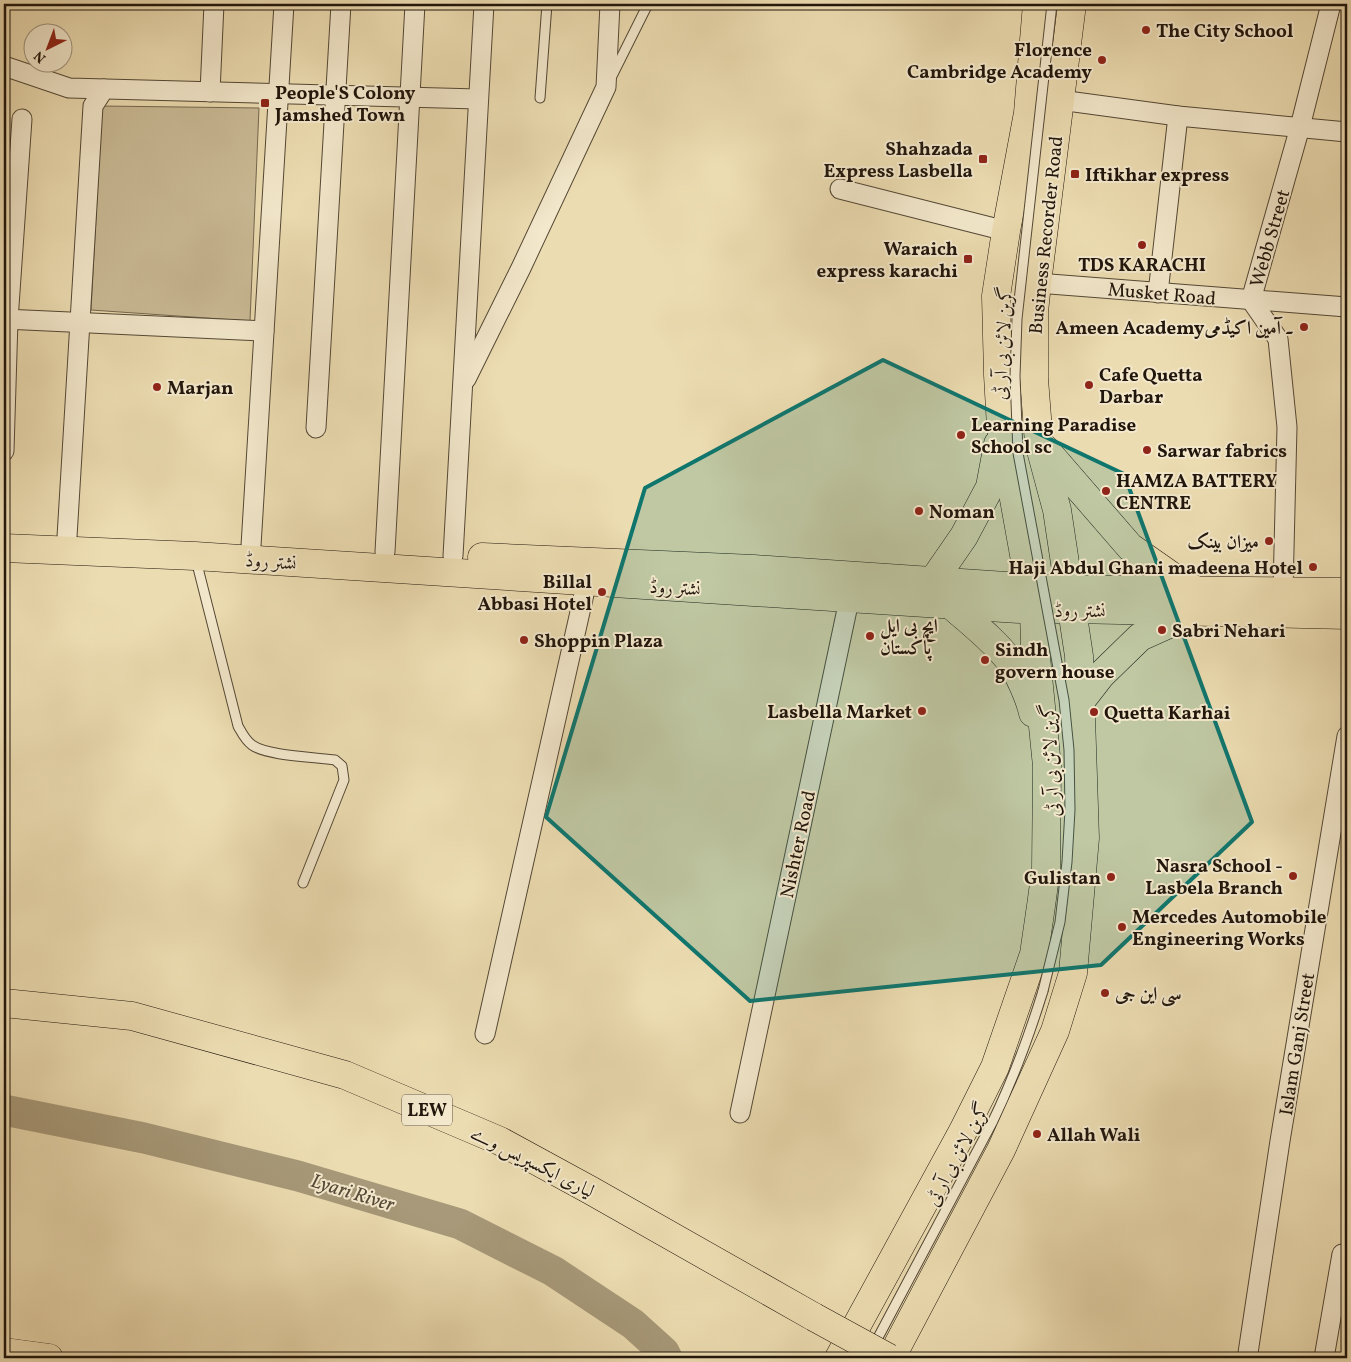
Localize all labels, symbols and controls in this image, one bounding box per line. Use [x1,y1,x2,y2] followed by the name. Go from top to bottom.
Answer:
[1156,19,1293,45] place label: The City School
[22,22,72,72] north arrow
[1140,24,1152,36] marker: The City School
[907,38,1092,86] place label: Florence Cambridge Academy
[30,46,50,67] text: N
[1096,54,1108,66] marker: Florence Cambridge Academy
[274,81,416,129] place label: People'S Colony Jamshed Town
[259,97,271,109] marker: People'S Colony Jamshed Town
[1024,135,1070,336] street label: Business Recorder Road
[823,137,973,185] place label: Shahzada Express Lasbella
[977,153,989,165] marker: Shahzada Express Lasbella
[1085,163,1230,189] place label: Iftikhar express
[1069,168,1081,180] marker: Iftikhar express
[1245,186,1297,291] street label: Webb Street
[817,237,958,285] place label: Waraich express karachi
[1136,239,1148,251] marker: TDS KARACHI
[962,253,974,265] marker: Waraich express karachi
[1078,253,1206,279] place label: TDS KARACHI
[1107,277,1217,313] street label: Musket Road
[987,286,1020,401] street label: گرین لائن بی آر ٹی
[1056,316,1294,342] place label: Ameen Academy۔ آمین اکیڈمی
[1298,321,1310,333] marker: Ameen Academy۔ آمین اکیڈمی
[1099,363,1203,411] place label: Cafe Quetta Darbar
[167,376,234,402] place label: Marjan
[1083,379,1095,391] marker: Cafe Quetta Darbar
[151,381,163,393] marker: Marjan
[971,413,1136,461] place label: Learning Paradise School sc
[955,429,967,441] marker: Learning Paradise School sc
[1157,439,1287,465] place label: Sarwar fabrics
[1141,444,1153,456] marker: Sarwar fabrics
[1116,469,1277,517] place label: HAMZA BATTERY CENTRE
[1100,485,1112,497] marker: HAMZA BATTERY CENTRE
[929,500,995,526] place label: Noman
[913,505,925,517] marker: Noman
[1187,530,1259,556] place label: میزان بینک
[1263,535,1275,547] marker: میزان بینک
[244,548,297,578] street label: نشتر روڈ
[1008,556,1303,582] place label: Haji Abdul Ghani madeena Hotel
[1307,561,1319,573] marker: Haji Abdul Ghani madeena Hotel
[477,570,592,618] place label: Billal Abbasi Hotel
[649,575,701,603] street label: نشتر روڈ
[596,586,608,598] marker: Billal Abbasi Hotel
[1054,599,1106,625] street label: نشتر روڈ
[880,614,938,662] place label: ایچ بی ایل پاکستان
[1172,619,1286,645] place label: Sabri Nehari
[1156,624,1168,636] marker: Sabri Nehari
[534,629,663,655] place label: Shoppin Plaza
[864,630,876,642] marker: ایچ بی ایل پاکستان
[518,634,530,646] marker: Shoppin Plaza
[995,638,1115,686] place label: Sindh govern house
[979,654,991,666] marker: Sindh govern house
[767,700,912,726] place label: Lasbella Market
[1104,701,1231,727] place label: Quetta Karhai
[1035,702,1068,817] street label: گرین لائن بی آر ٹی
[916,705,928,717] marker: Lasbella Market
[1088,706,1100,718] marker: Quetta Karhai
[775,788,823,901] street label: Nishter Road
[1145,854,1283,902] place label: Nasra School - Lasbela Branch
[1024,866,1101,892] place label: Gulistan
[1287,870,1299,882] marker: Nasra School - Lasbela Branch
[1105,871,1117,883] marker: Gulistan
[1132,905,1327,953] place label: Mercedes Automobile Engineering Works
[1116,921,1128,933] marker: Mercedes Automobile Engineering Works
[1274,971,1322,1118] street label: Islam Ganj Street
[1114,982,1181,1008] place label: سی این جی
[1099,987,1111,999] marker: سی این جی
[402,1094,452,1126] road number: LEW
[920,1098,997,1211] street label: گرین لائن بی آر ٹی
[466,1120,598,1205] street label: لیاری ایکسپریس وے
[1047,1123,1141,1149] place label: Allah Wali
[1031,1128,1043,1140] marker: Allah Wali
[307,1168,398,1220] water label: Lyari River

